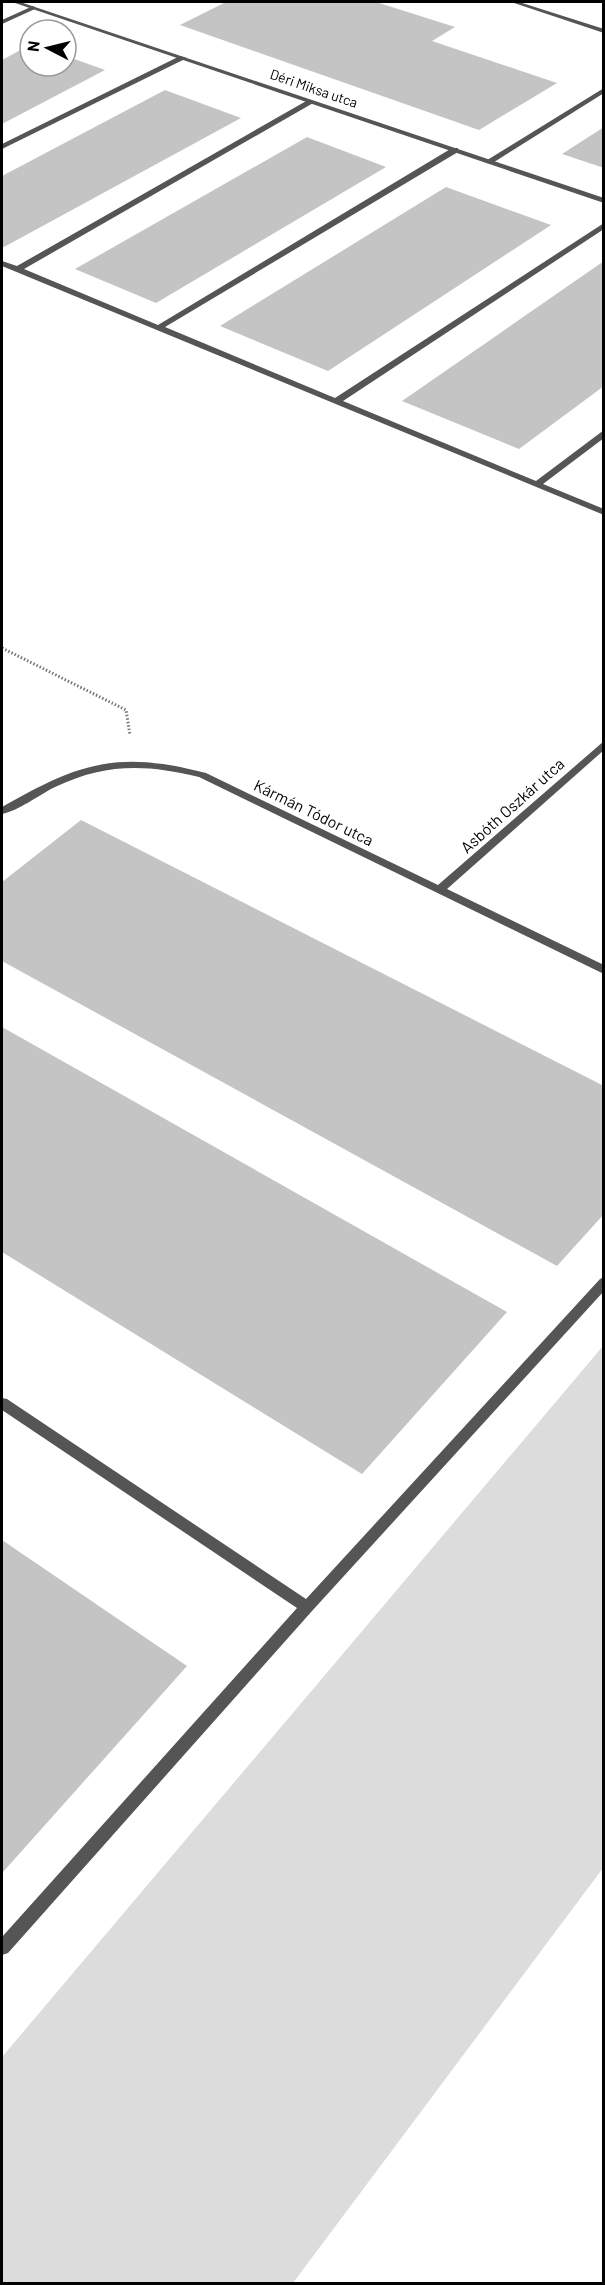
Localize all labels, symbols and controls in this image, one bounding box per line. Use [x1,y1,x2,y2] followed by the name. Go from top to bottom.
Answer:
[18,18,78,78] north arrow
[23,40,43,53] text: N
[268,65,360,111] street label: Déri Miksa utca
[456,754,568,856] street label: Asbóth Oszkár utca
[251,775,377,849] street label: Kármán Tódor utca

